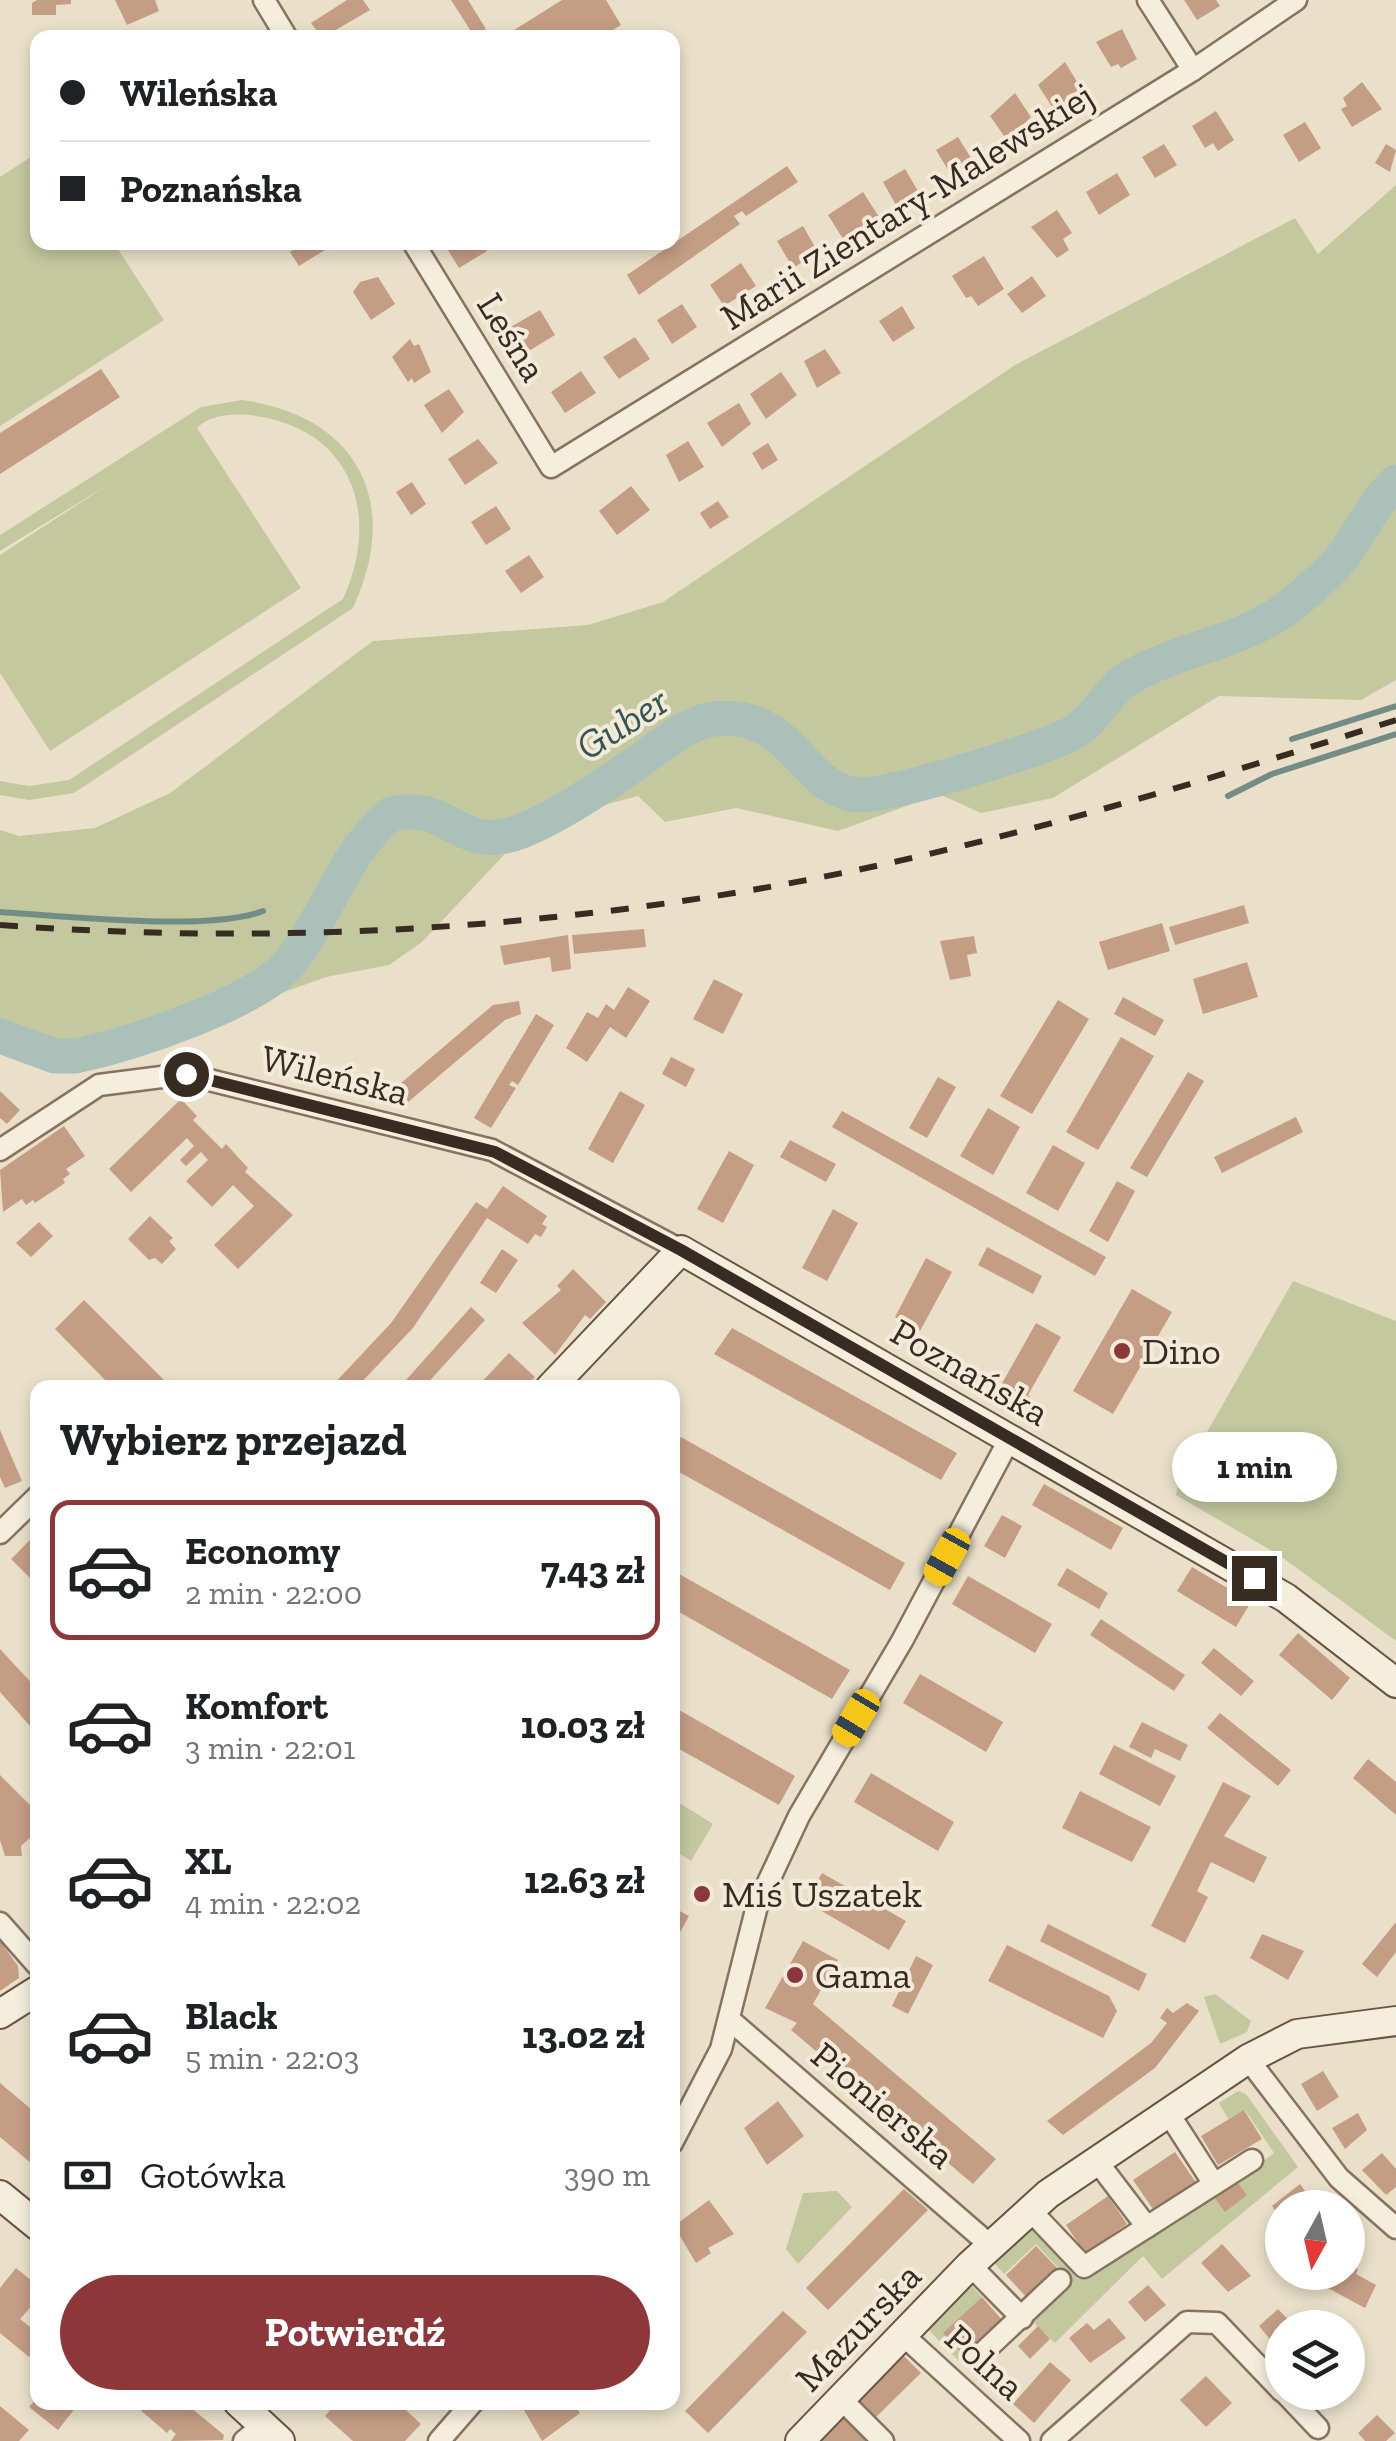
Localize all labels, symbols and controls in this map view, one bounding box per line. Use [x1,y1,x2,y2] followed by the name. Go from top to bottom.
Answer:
[120,70,277,116] text: Wileńska
[712,72,1102,340] street label: Marii Zientary-Malewskiej
[120,166,302,212] text: Poznańska
[467,284,557,390] street label: Leśna
[567,676,677,770] water label: Guber
[257,1035,413,1115] street label: Wileńska
[164,1052,209,1097] route start
[883,1308,1057,1436] street label: Poznańska
[1142,1328,1221,1374] place label: Dino
[1111,1340,1133,1362] marker: Dino
[60,1413,407,1467] text: Wybierz przejazd
[1172,1433,1336,1503] callout: 1 min
[1217,1448,1292,1486] text: 1 min
[919,1523,975,1591] car
[65,1525,155,1615] icon: car
[185,1528,340,1574] text: Economy
[541,1547,645,1593] text: 7.43 zł
[1232,1556,1277,1601] route end
[185,1574,362,1612] text: 2 min · 22:00
[65,1680,155,1770] icon: car
[185,1683,328,1729] text: Komfort
[828,1685,884,1751] car
[521,1702,645,1748] text: 10.03 zł
[185,1729,355,1767] text: 3 min · 22:01
[65,1835,155,1925] icon: car
[185,1838,232,1884] text: XL
[524,1857,645,1903] text: 12.63 zł
[722,1871,922,1917] place label: Miś Uszatek
[691,1883,713,1905] marker: Miś Uszatek
[185,1884,361,1922] text: 4 min · 22:02
[815,1952,911,1998] place label: Gama
[784,1964,806,1986] marker: Gama
[65,1990,155,2080] icon: car
[185,1993,278,2039] text: Black
[522,2012,645,2058] text: 13.02 zł
[802,2032,964,2178] street label: Pionierska
[185,2039,359,2077] text: 5 min · 22:03
[60,2148,115,2203] icon: cash
[140,2152,286,2198] text: Gotówka
[564,2156,650,2194] text: 390 m
[1265,2190,1365,2290] north arrow
[1265,2190,1365,2410] map controls
[785,2253,931,2401] street label: Mazurska
[60,2275,650,2390] button: Potwierdź
[1265,2310,1365,2410] button: layers
[936,2315,1034,2409] street label: Polna

